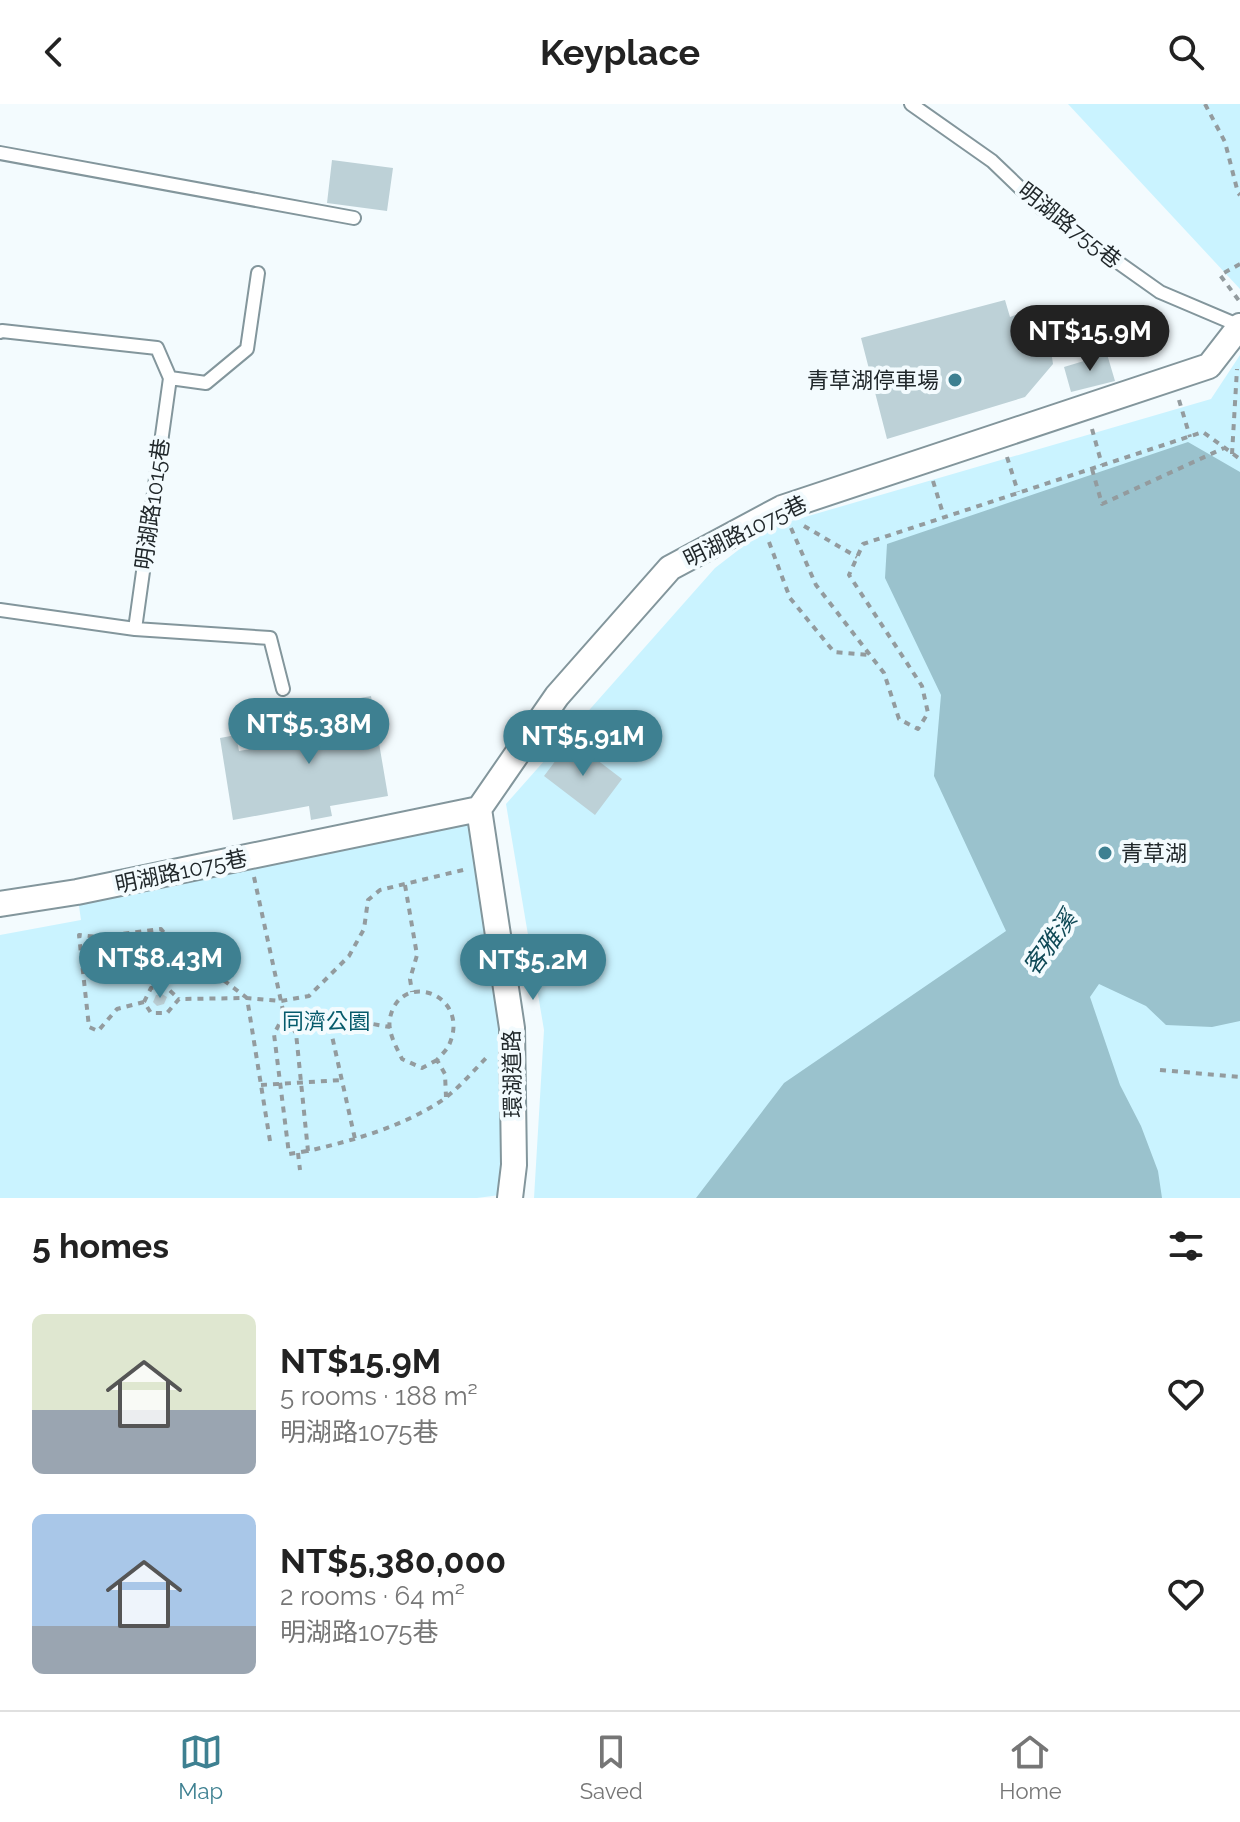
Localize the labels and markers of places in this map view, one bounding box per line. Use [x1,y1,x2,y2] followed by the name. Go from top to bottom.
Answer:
[1007,305,1173,373] pin: NT$15.9M
[807,367,939,393] place label: 青草湖停車場
[946,371,964,389] marker: 青草湖停車場
[226,698,392,766] pin: NT$5.38M
[500,710,666,778] pin: NT$5.91M
[1121,840,1187,866] place label: 青草湖
[1096,844,1114,862] marker: 青草湖
[77,932,243,1000] pin: NT$8.43M
[459,934,607,1002] pin: NT$5.2M

